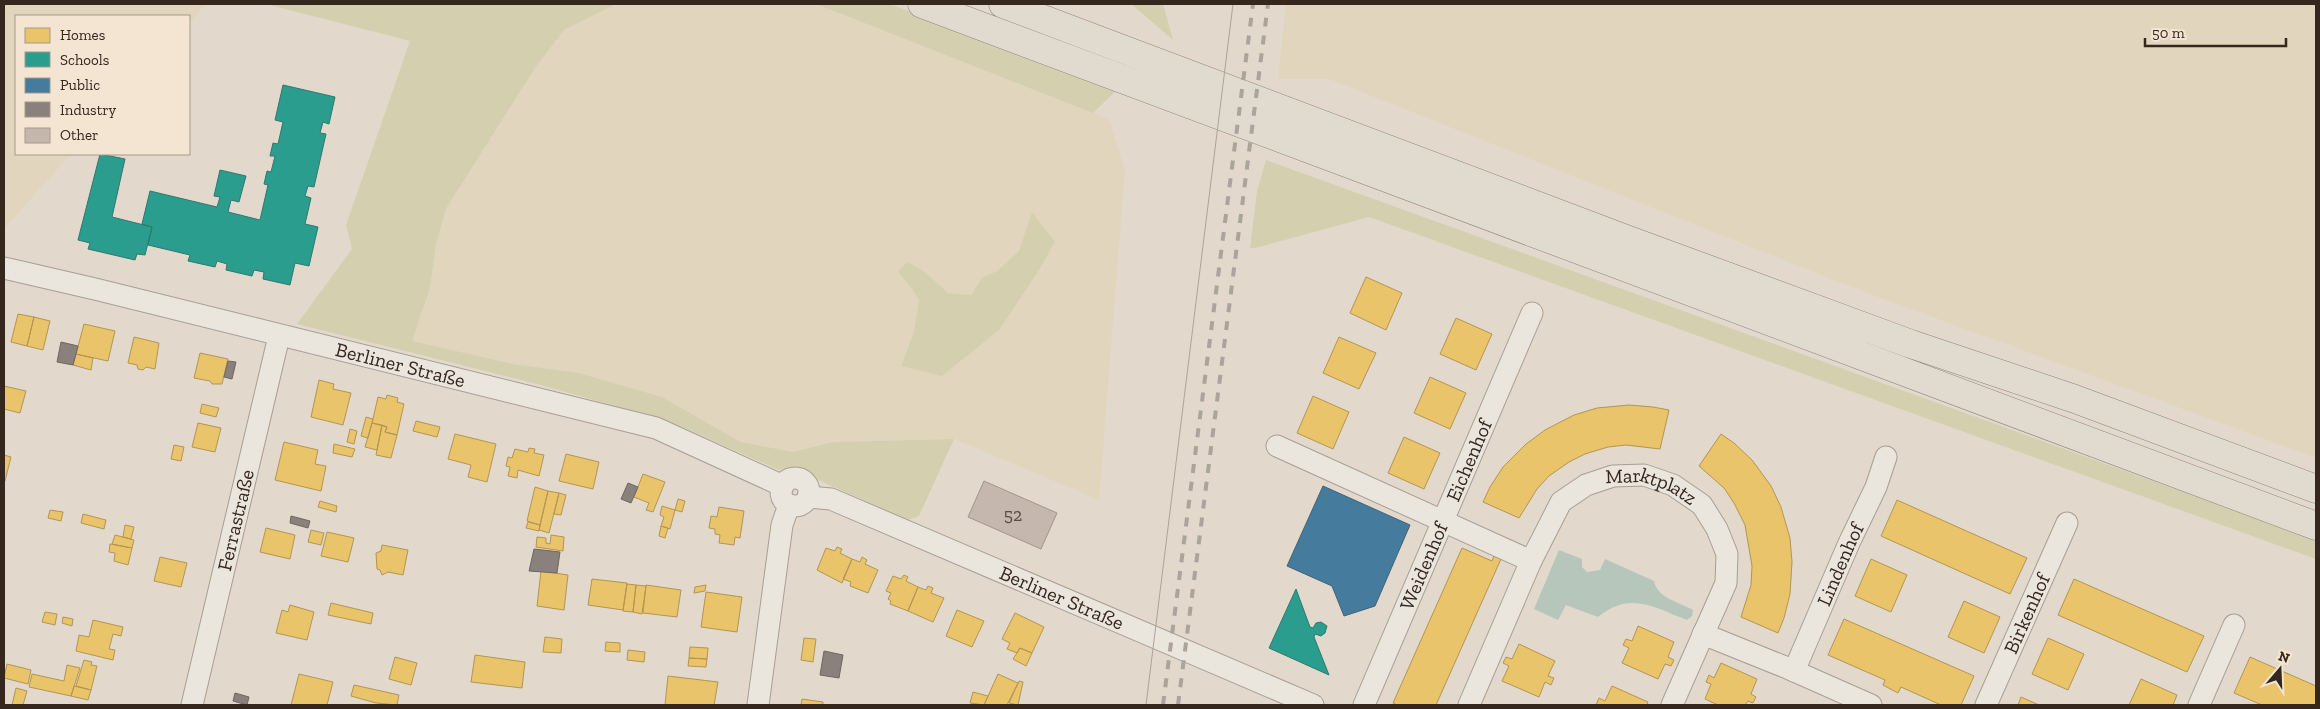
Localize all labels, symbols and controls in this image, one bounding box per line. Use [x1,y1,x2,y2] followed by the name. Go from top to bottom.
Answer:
[15,15,190,155] legend
[2145,15,2286,47] scale bar
[2152,24,2185,42] text: 50 m
[60,26,105,44] text: Homes
[60,51,109,69] text: Schools
[60,76,100,94] text: Public
[60,101,117,119] text: Industry
[60,126,98,144] text: Other
[333,337,468,392] street label: Berliner Straße
[1441,415,1497,505] street label: Eichenhof
[1605,463,1702,510] street label: Marktplatz
[212,467,259,573] street label: Ferrastraße
[1004,504,1022,526] house number: 52
[1394,517,1453,613] street label: Weidenhof
[1811,518,1869,609] street label: Lindenhof
[996,560,1128,635] street label: Berliner Straße
[1998,569,2056,657] street label: Birkenhof
[2255,644,2305,694] north arrow
[2276,647,2292,667] text: N

